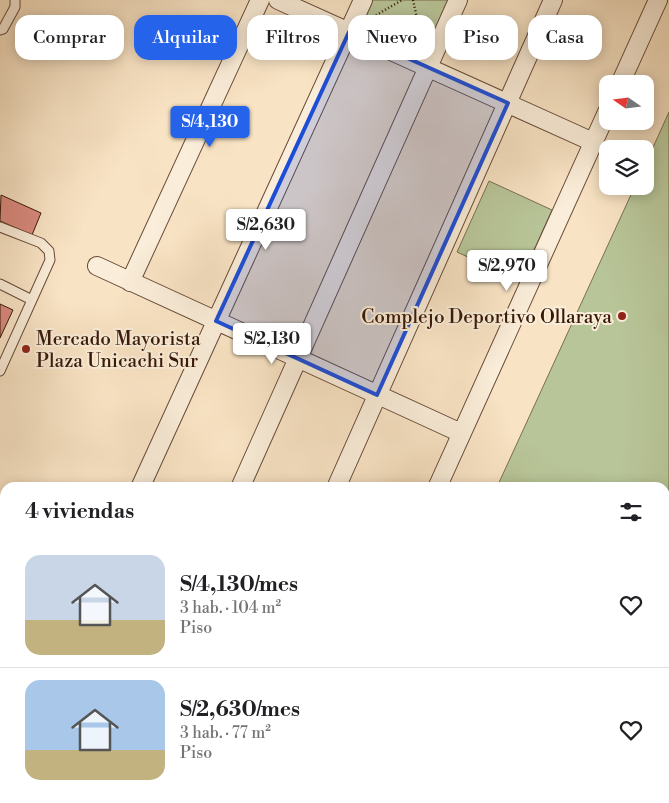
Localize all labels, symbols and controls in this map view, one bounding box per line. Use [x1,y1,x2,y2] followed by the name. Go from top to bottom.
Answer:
[15,15,124,60] chip: Comprar
[134,15,237,60] chip: Alquilar
[247,15,338,60] chip: Filtros
[348,15,435,60] chip: Nuevo
[445,15,518,60] chip: Piso
[528,15,602,60] chip: Casa
[599,75,654,130] north arrow
[599,75,654,195] map controls
[164,106,256,148] pin: S/4,130
[182,112,238,132] text: S/4,130
[599,140,654,195] button: layers
[220,208,312,251] pin: S/2,630
[237,215,295,235] text: S/2,630
[461,250,553,292] pin: S/2,970
[478,256,536,276] text: S/2,970
[361,305,612,329] place label: Complejo Deportivo Ollaraya
[616,310,628,322] marker: Complejo Deportivo Ollaraya
[226,322,318,365] pin: S/2,130
[36,327,201,373] place label: Mercado Mayorista Plaza Unicachi Sur
[244,329,300,349] text: S/2,130
[20,343,32,355] marker: Mercado Mayorista Plaza Unicachi Sur
[617,498,645,526] icon: filters
[25,499,134,525] text: 4 viviendas
[180,572,298,598] text: S/4,130/mes
[65,575,125,635] icon: home
[617,591,645,619] icon: heart
[180,598,281,618] text: 3 hab. · 104 m²
[180,618,212,638] text: Piso
[180,697,300,723] text: S/2,630/mes
[65,700,125,760] icon: home
[617,716,645,744] icon: heart
[180,723,271,743] text: 3 hab. · 77 m²
[180,743,212,763] text: Piso

